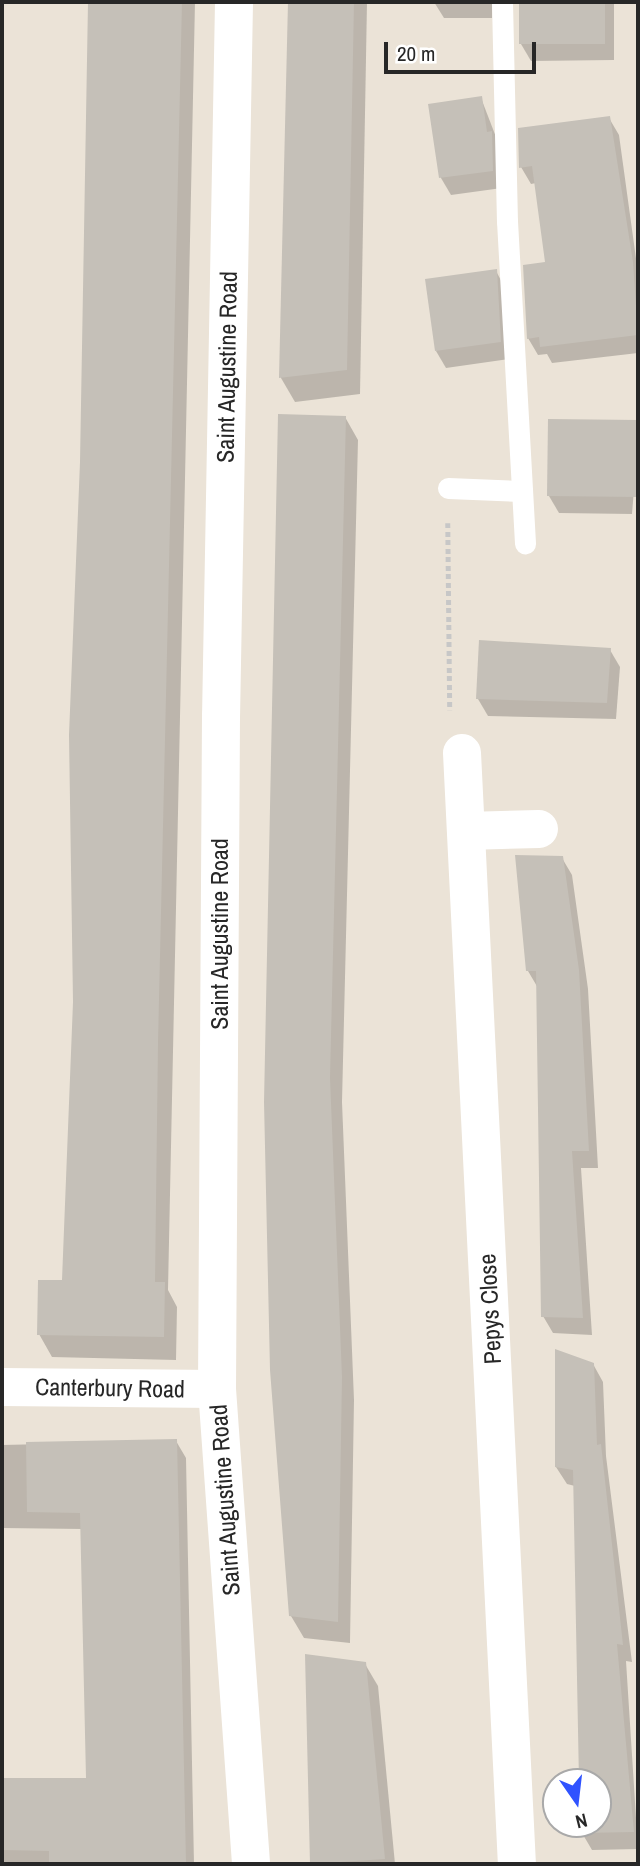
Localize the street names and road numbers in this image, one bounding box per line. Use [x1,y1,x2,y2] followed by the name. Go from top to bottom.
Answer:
[211,270,243,464] street label: Saint Augustine Road
[206,838,234,1030] street label: Saint Augustine Road
[473,1253,507,1365] street label: Pepys Close
[35,1372,185,1404] street label: Canterbury Road
[204,1403,246,1597] street label: Saint Augustine Road

